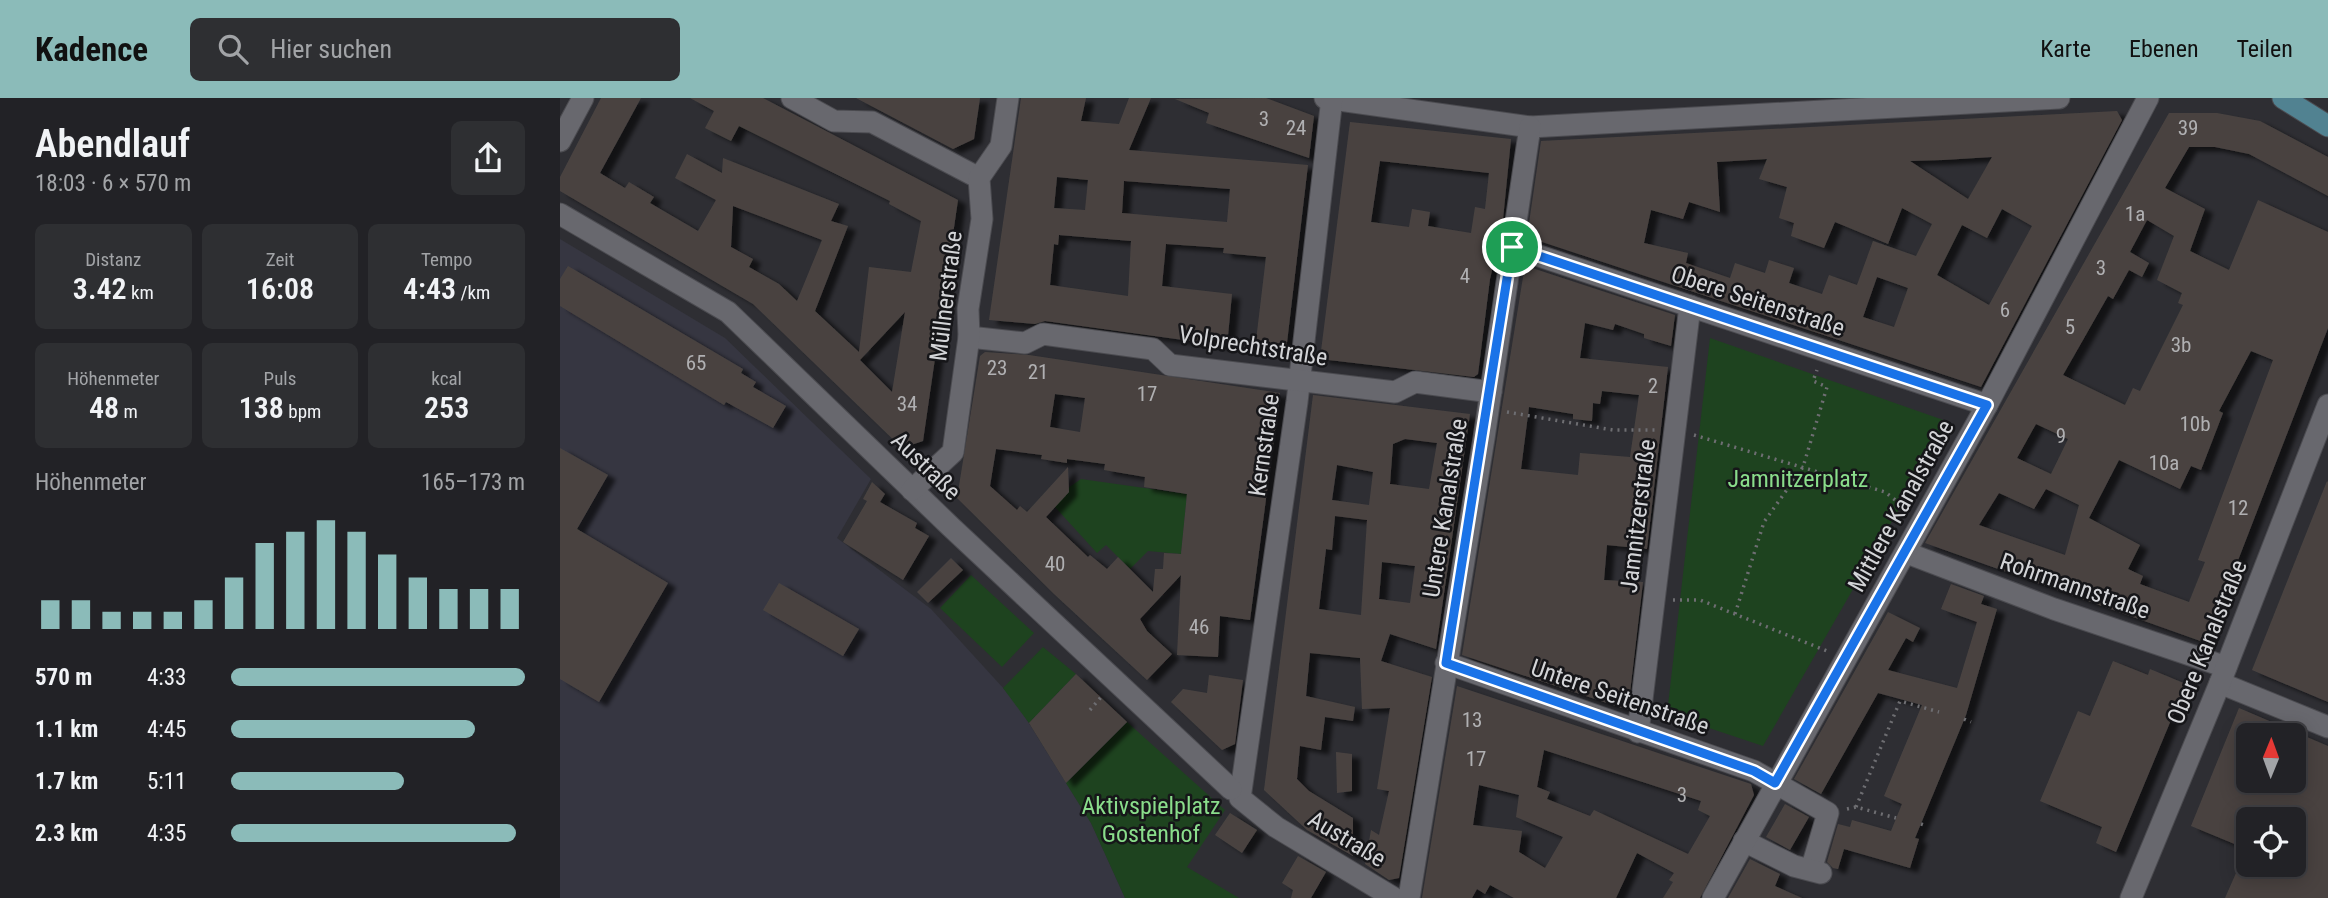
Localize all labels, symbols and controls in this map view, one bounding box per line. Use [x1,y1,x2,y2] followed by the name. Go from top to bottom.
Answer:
[190,18,680,81] search box
[35,30,148,69] text: Kadence
[214,30,252,68] icon: search
[270,34,392,64] text: Hier suchen
[2040,35,2091,63] text: Karte
[2129,35,2199,63] text: Ebenen
[2237,35,2293,63] text: Teilen
[1259,107,1269,131] house number: 3
[1286,116,1306,140] house number: 24
[2178,116,2198,140] house number: 39
[451,121,525,195] button: share
[35,122,190,166] text: Abendlauf
[35,170,191,197] text: 18:03 · 6 × 570 m
[2125,202,2145,226] house number: 1a
[1482,217,1542,277] pin
[1493,228,1531,266] icon: arrive
[924,229,968,363] street label: Müllnerstraße
[85,248,141,271] text: Distanz
[266,248,294,271] text: Zeit
[421,248,472,271] text: Tempo
[2096,256,2106,280] house number: 3
[1668,260,1848,342] street label: Obere Seitenstraße
[1460,264,1470,288] house number: 4
[73,271,127,306] text: 3.42
[246,271,314,306] text: 16:08
[403,271,456,306] text: 4:43
[127,281,154,304] text: km
[456,281,490,304] text: /km
[2000,298,2010,322] house number: 6
[2065,315,2075,339] house number: 5
[1176,320,1330,372] street label: Volprechtstraße
[2171,333,2191,357] house number: 3b
[686,351,706,375] house number: 65
[987,356,1007,380] house number: 23
[1028,360,1048,384] house number: 21
[67,367,159,390] text: Höhenmeter
[264,367,296,390] text: Puls
[431,367,462,390] text: kcal
[1648,374,1658,398] house number: 2
[1137,382,1157,406] house number: 17
[89,390,119,425] text: 48
[239,390,284,425] text: 138
[424,390,469,425] text: 253
[897,392,917,416] house number: 34
[1243,392,1285,498] street label: Kernstraße
[119,400,138,423] text: m
[284,400,321,423] text: bpm
[2179,412,2211,436] house number: 10b
[1842,415,1960,597] street label: Mittlere Kanalstraße
[1417,417,1473,599] street label: Untere Kanalstraße
[2056,424,2066,448] house number: 9
[886,426,966,506] street label: Austraße
[1615,438,1661,594] street label: Jamnitzerstraße
[2149,451,2179,475] house number: 10a
[1728,465,1868,493] park label: Jamnitzerplatz
[35,469,147,496] text: Höhenmeter
[421,469,525,496] text: 165–173 m
[2228,496,2248,520] house number: 12
[1996,547,2154,625] street label: Rohrmannstraße
[1045,552,1065,576] house number: 40
[2161,556,2253,728] street label: Obere Kanalstraße
[1189,615,1209,639] house number: 46
[1527,653,1713,741] street label: Untere Seitenstraße
[35,664,92,691] text: 570 m
[147,664,186,691] text: 4:33
[1462,708,1482,732] house number: 13
[35,716,98,743] text: 1.1 km
[147,716,186,743] text: 4:45
[2236,723,2306,793] north arrow
[2236,723,2306,877] map controls
[1466,747,1486,771] house number: 17
[35,768,98,795] text: 1.7 km
[147,768,186,795] text: 5:11
[1677,783,1687,807] house number: 3
[1081,792,1221,848] park label: Aktivspielplatz Gostenhof
[1303,805,1391,873] street label: Austraße
[2236,807,2306,877] button: locate
[35,820,98,847] text: 2.3 km
[147,820,186,847] text: 4:35

